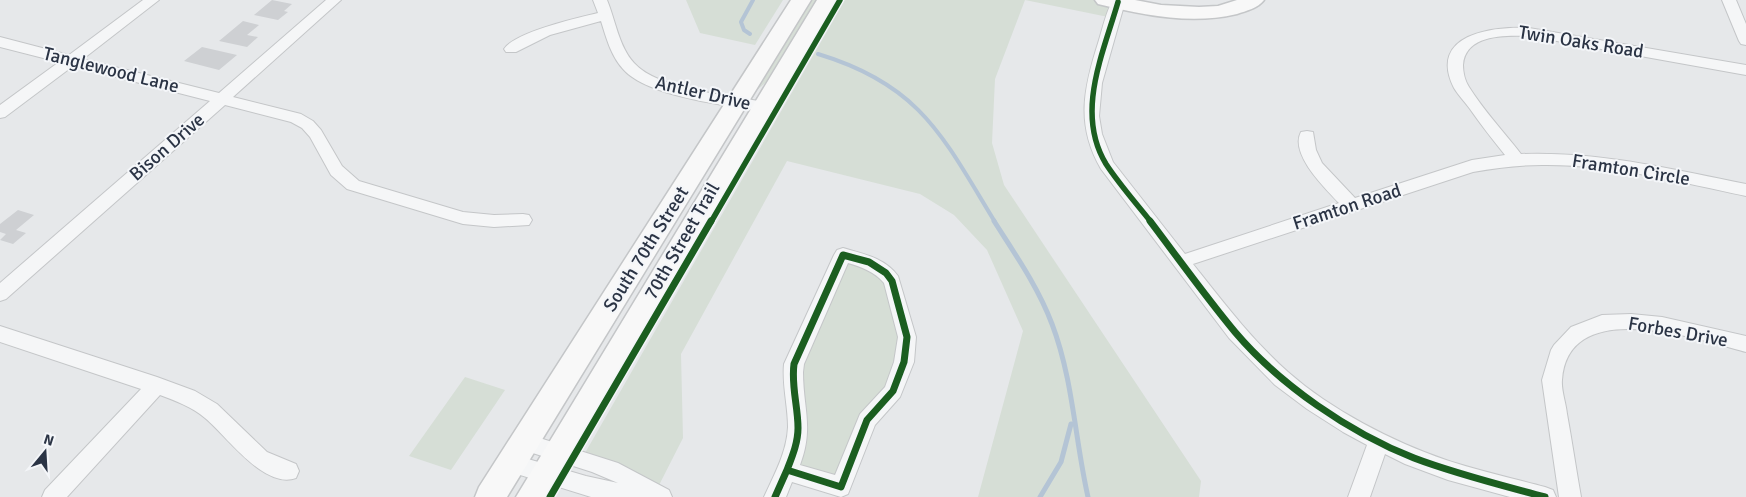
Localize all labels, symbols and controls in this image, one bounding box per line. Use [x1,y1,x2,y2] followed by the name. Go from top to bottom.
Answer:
[1517,20,1645,64] street label: Twin Oaks Road
[40,41,182,99] street label: Tanglewood Lane
[653,70,753,116] street label: Antler Drive
[124,108,210,186] street label: Bison Drive
[1570,149,1692,191] street label: Framton Circle
[639,178,725,304] street label: 70th Street Trail
[1290,178,1404,236] street label: Framton Road
[598,182,694,316] street label: South 70th Street
[1626,311,1730,353] street label: Forbes Drive
[20,427,70,477] north arrow
[42,431,56,450] text: N

